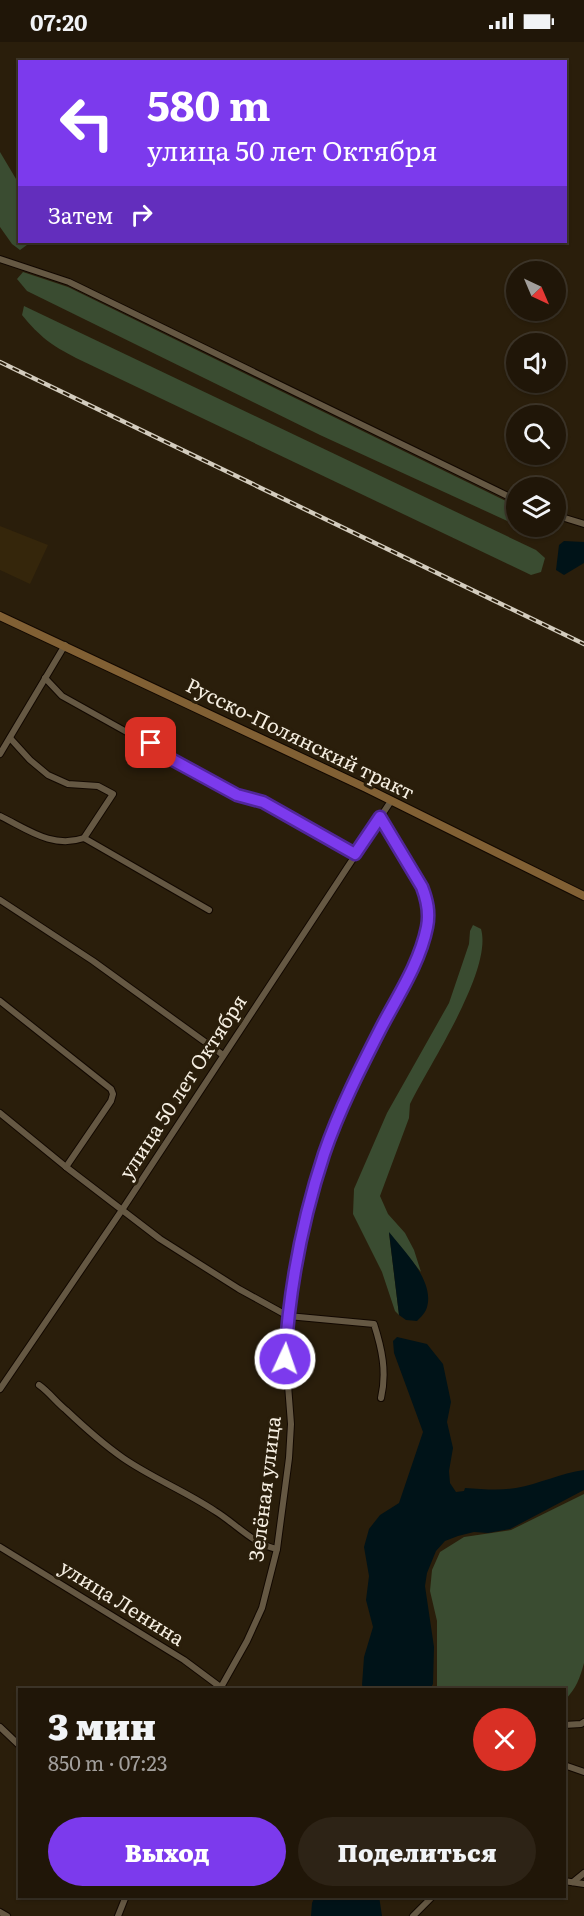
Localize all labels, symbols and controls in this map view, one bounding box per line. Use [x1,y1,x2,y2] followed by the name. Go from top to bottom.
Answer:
[30,5,88,38] text: 07:20
[147,72,271,134] text: 580 m
[48,84,126,162] icon: left
[147,129,437,169] text: улица 50 лет Октября
[48,198,113,231] text: Затем
[125,198,158,231] icon: right
[506,261,566,321] north arrow
[506,261,566,537] map controls
[506,333,566,393] button: sound
[506,405,566,465] button: search
[506,477,566,537] button: layers
[182,669,421,806] street label: Русско-Полянский тракт
[125,717,176,768] pin
[134,726,167,759] icon: arrive
[110,988,252,1184] street label: улица 50 лет Октября
[253,1327,317,1391] position arrow
[239,1414,287,1563] street label: Зелёная улица
[55,1551,192,1652] street label: улица Ленина
[48,1698,156,1751] text: 3 мин
[473,1708,536,1771] button: close
[48,1747,168,1777] text: 850 m · 07:23
[48,1817,286,1886] button: Выход
[298,1817,536,1886] button: Поделиться

